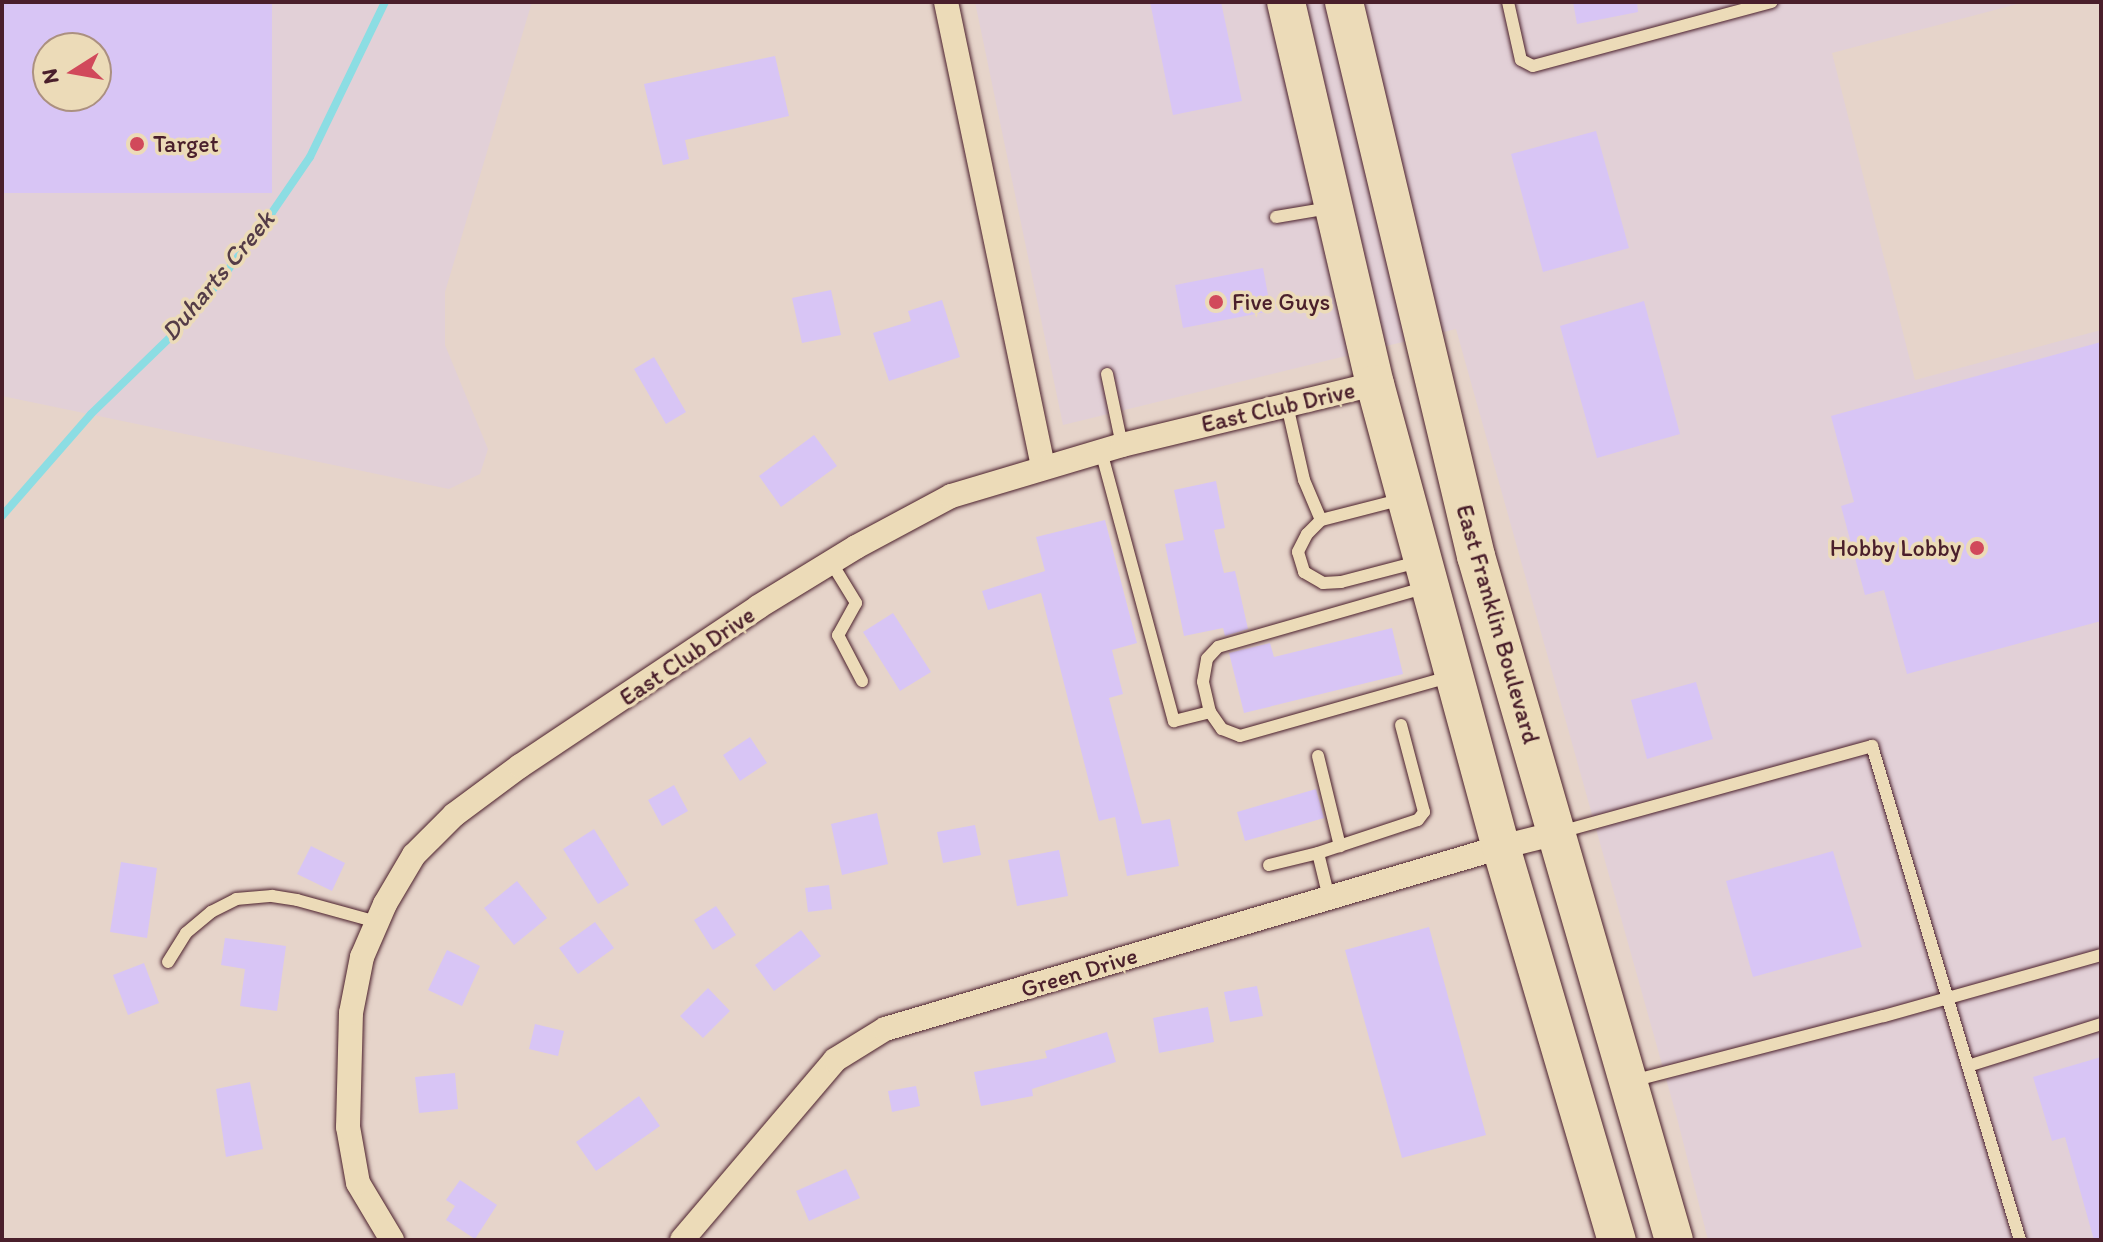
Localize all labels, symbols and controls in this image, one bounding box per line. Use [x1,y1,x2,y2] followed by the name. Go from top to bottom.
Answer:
[32,32,112,112] north arrow
[35,66,65,86] text: N
[153,130,219,158] place label: Target
[128,135,146,153] marker: Target
[155,205,281,347] water label: Duharts Creek
[1232,288,1330,316] place label: Five Guys
[1207,293,1225,311] marker: Five Guys
[1198,375,1358,439] street label: East Club Drive
[1450,501,1546,747] street label: East Franklin Boulevard
[1830,534,1961,562] place label: Hobby Lobby
[1968,539,1986,557] marker: Hobby Lobby
[613,600,761,712] street label: East Club Drive
[1017,941,1141,1003] street label: Green Drive

